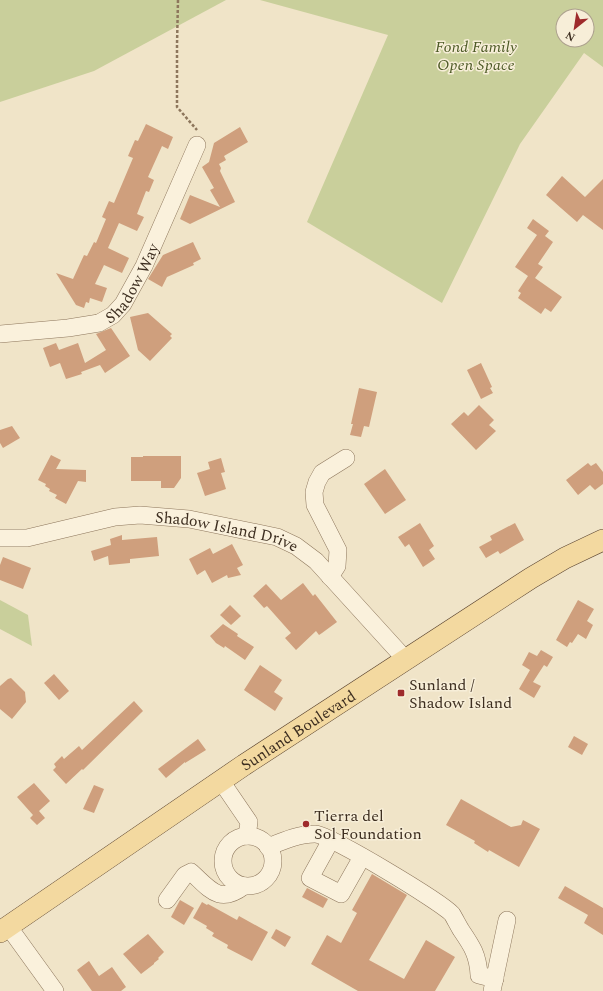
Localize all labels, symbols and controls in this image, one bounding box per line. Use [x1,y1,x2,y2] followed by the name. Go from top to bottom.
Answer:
[555,8,595,48] north arrow
[562,27,578,46] text: N
[435,35,517,77] park label: Fond Family Open Space
[101,238,166,330] street label: Shadow Way
[154,505,302,558] street label: Shadow Island Drive
[409,673,512,715] place label: Sunland / Shadow Island
[236,684,361,777] street label: Sunland Boulevard
[396,688,406,698] marker: Sunland / Shadow Island
[314,804,422,846] place label: Tierra del Sol Foundation
[301,819,311,829] marker: Tierra del Sol Foundation

